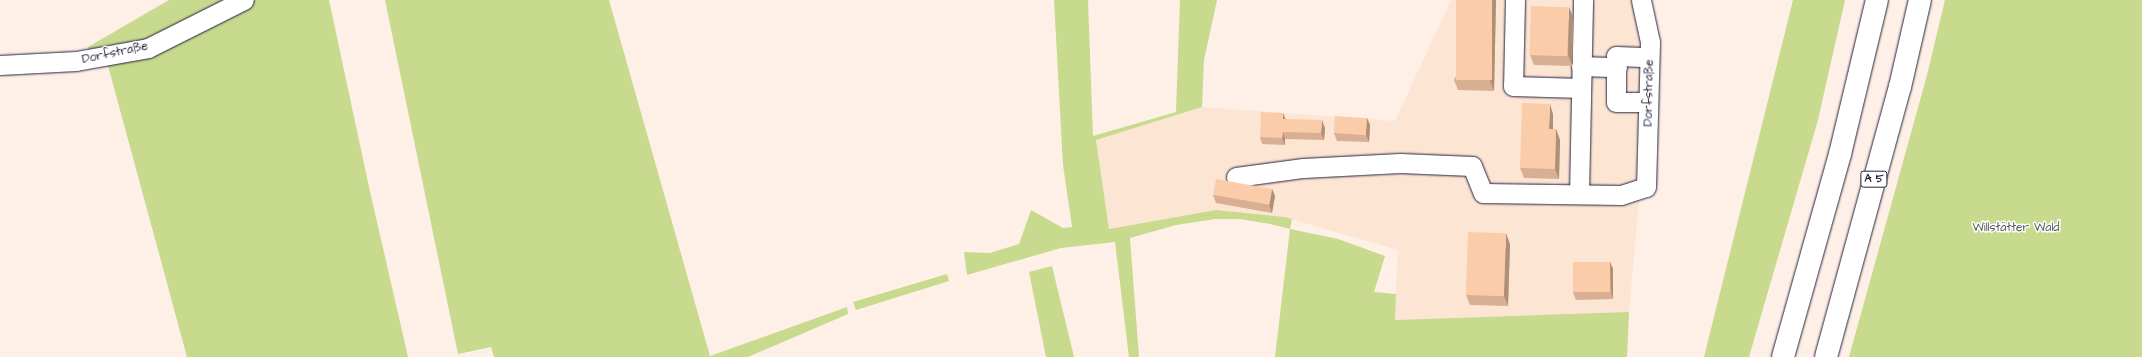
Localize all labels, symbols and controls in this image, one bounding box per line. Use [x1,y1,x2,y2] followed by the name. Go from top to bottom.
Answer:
[81,39,149,67] street label: Dorfstraße
[1641,59,1657,127] street label: Dorfstraße
[1860,170,1888,188] road number: A 5
[1973,221,2059,235] park label: Willstätter Wald

